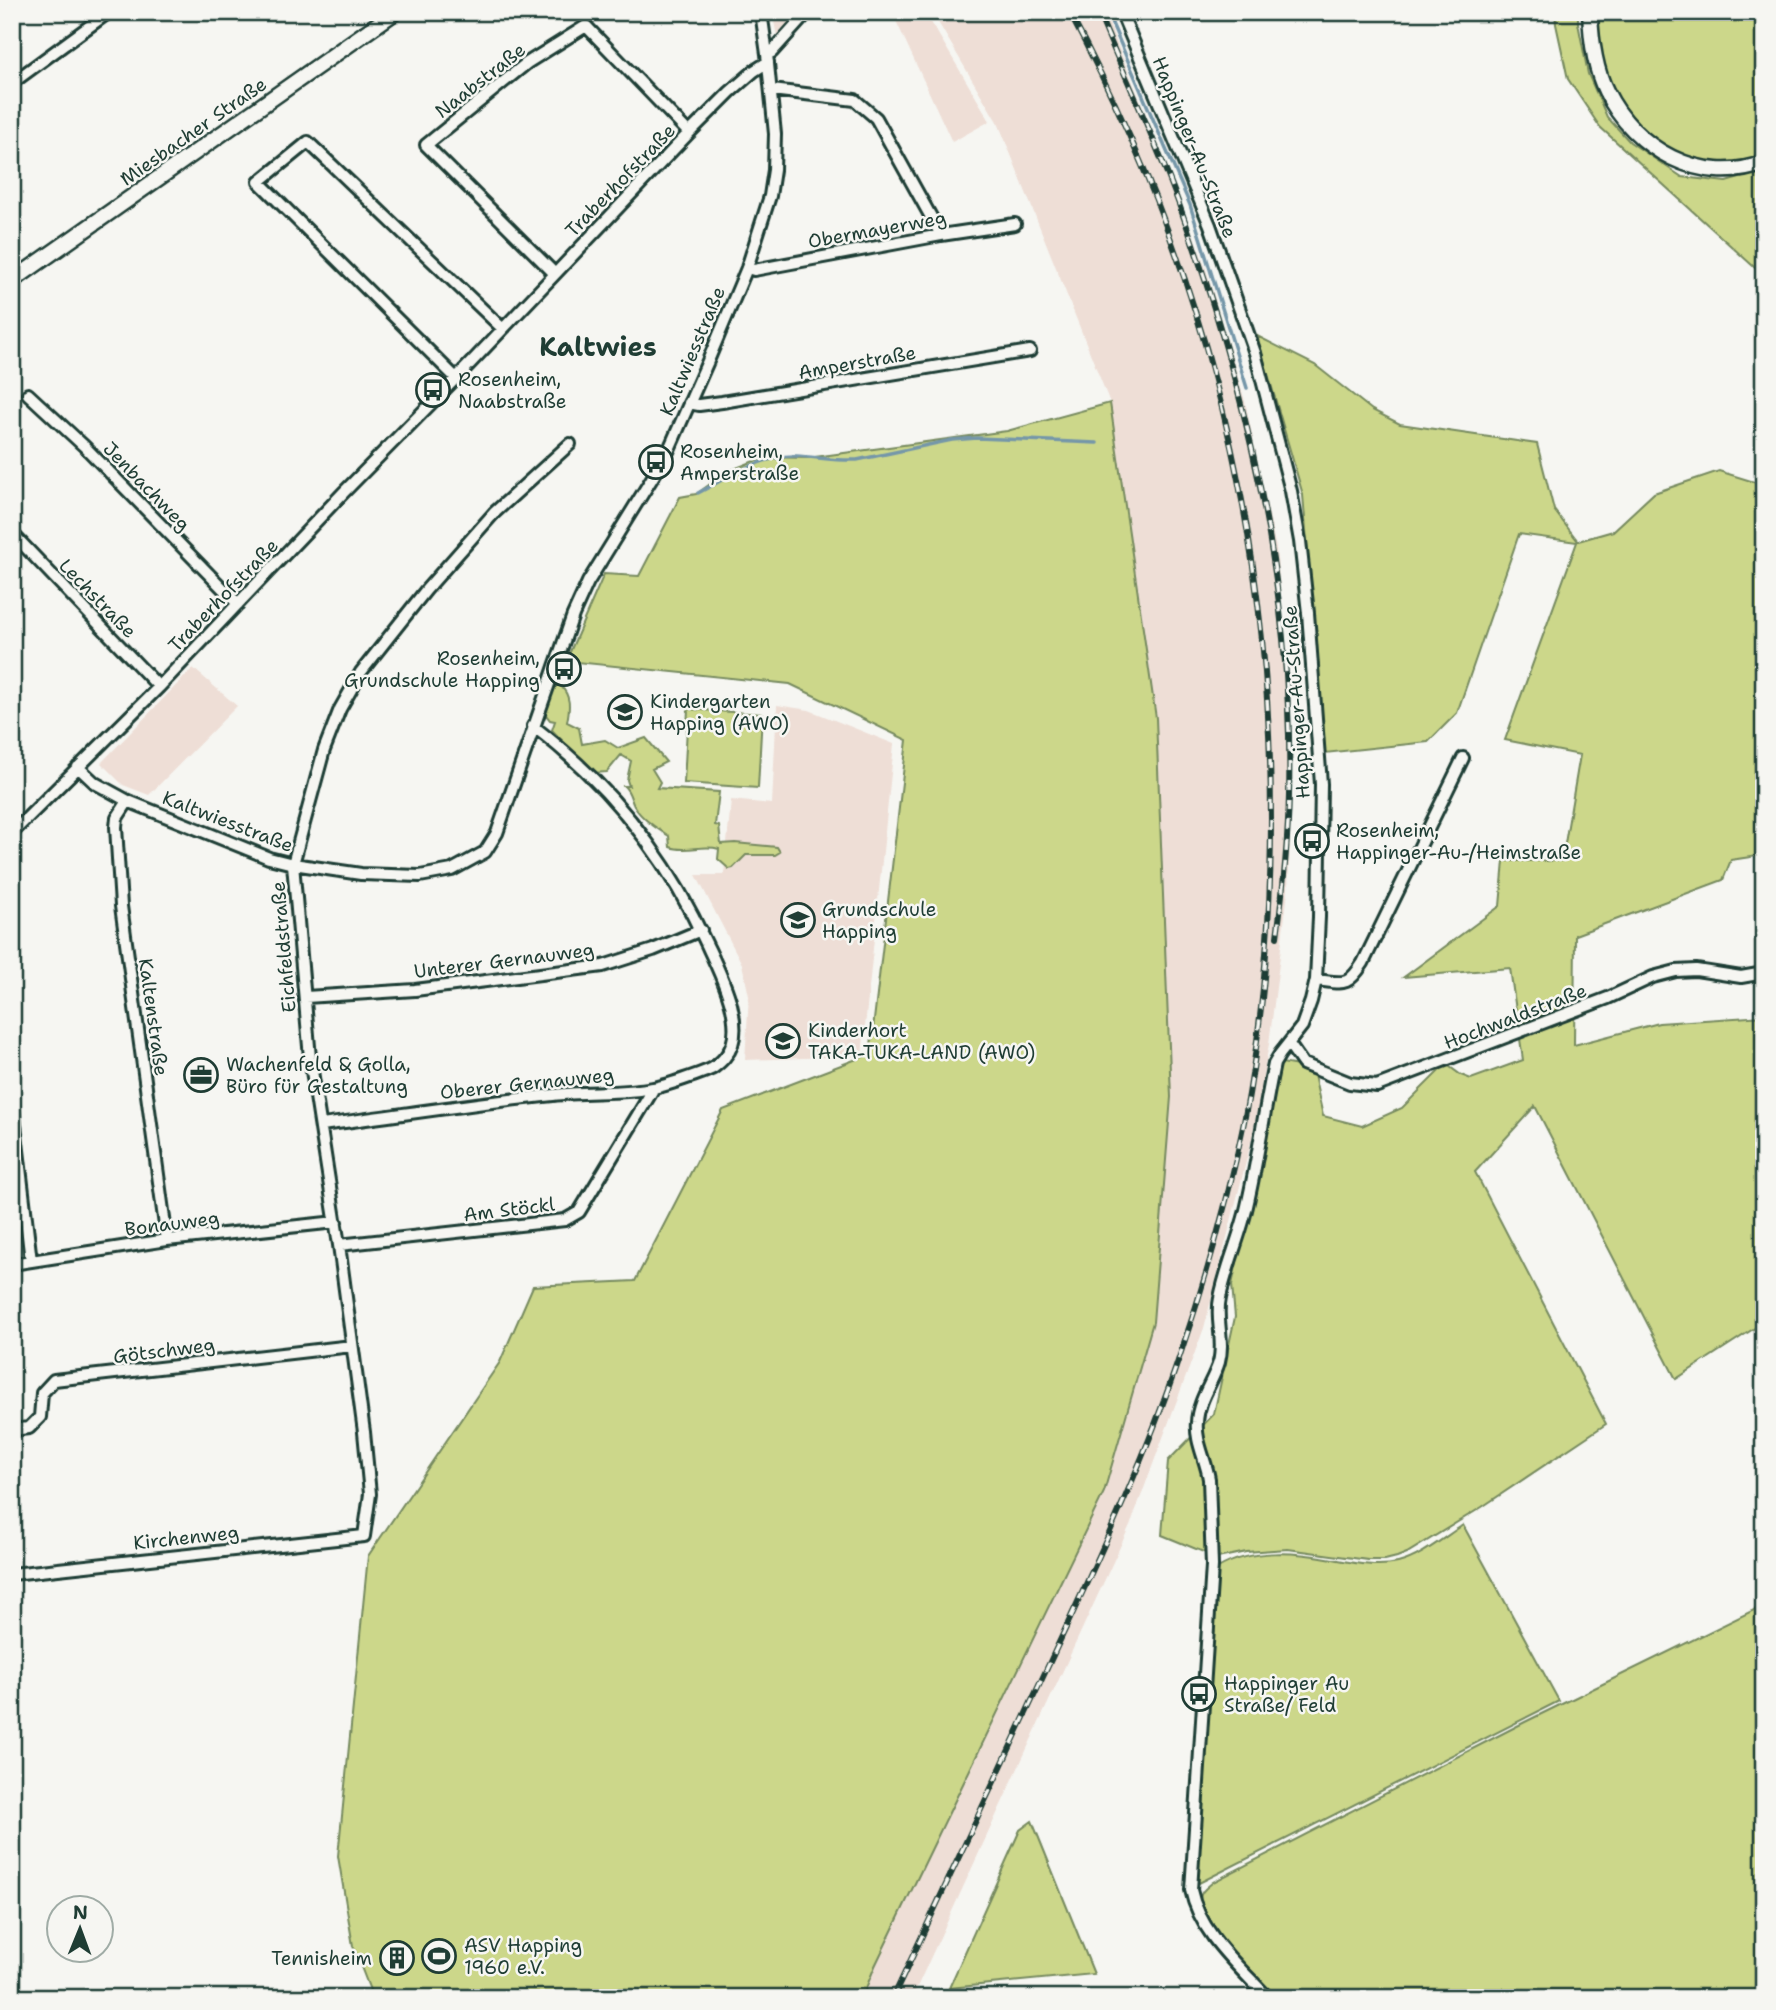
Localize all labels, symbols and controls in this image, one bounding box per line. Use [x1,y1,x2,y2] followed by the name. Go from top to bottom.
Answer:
[430,37,531,124] street label: Naabstraße
[1147,53,1242,242] street label: Happinger-Au-Straße
[115,71,272,191] street label: Miesbacher Straße
[560,118,681,242] street label: Traberhofstraße
[806,205,948,254] street label: Obermayerweg
[654,283,731,420] street label: Kaltwiesstraße
[539,329,657,364] district label: Kaltwies
[796,340,918,385] street label: Amperstraße
[458,367,567,414] place label: Rosenheim, Naabstraße
[414,371,452,409] bus stop icon: Rosenheim, Naabstraße
[98,436,196,537] street label: Jenbachweg
[680,439,799,486] place label: Rosenheim, Amperstraße
[637,443,675,481] bus stop icon: Rosenheim, Amperstraße
[163,533,284,657] street label: Traberhofstraße
[53,553,142,643] street label: Lechstraße
[1277,604,1316,800] street label: Happinger-Au-Straße
[344,646,540,693] place label: Rosenheim, Grundschule Happing
[545,650,583,688] bus stop icon: Rosenheim, Grundschule Happing
[650,689,789,736] place label: Kindergarten Happing (AWO)
[606,693,644,731] school or university icon: Kindergarten Happing (AWO)
[159,785,297,858] street label: Kaltwiesstraße
[1336,818,1581,865] place label: Rosenheim, Happinger-Au-/Heimstraße
[1293,822,1331,860] bus stop icon: Rosenheim, Happinger-Au-/Heimstraße
[265,880,302,1014] street label: Eichfeldstraße
[822,897,937,944] place label: Grundschule Happing
[779,901,817,939] school or university icon: Grundschule Happing
[412,937,596,984] street label: Unterer Gernauweg
[133,957,174,1078] street label: Kaltenstraße
[1440,978,1590,1055] street label: Hochwaldstraße
[808,1018,1035,1065] place label: Kinderhort TAKA-TUKA-LAND (AWO)
[764,1022,802,1060] school or university icon: Kinderhort TAKA-TUKA-LAND (AWO)
[226,1052,411,1099] place label: Wachenfeld & Golla, Büro für Gestaltung
[182,1056,220,1094] office icon: Wachenfeld & Golla, Büro für Gestaltung
[439,1062,615,1105] street label: Oberer Gernauweg
[462,1191,556,1227] street label: Am Stöckl
[123,1205,221,1242] street label: Bonauweg
[112,1332,216,1369] street label: Götschweg
[132,1520,240,1555] street label: Kirchenweg
[1224,1671,1349,1718] place label: Happinger Au Straße/ Feld
[1180,1675,1218,1713] bus stop icon: Happinger Au Straße/ Feld
[46,1895,116,1965] north arrow
[73,1900,88,1925] text: N
[464,1933,582,1980] place label: ASV Happing 1960 e.V.
[420,1937,458,1975] sports icon: ASV Happing 1960 e.V.
[378,1939,416,1977] building icon: Tennisheim
[271,1946,372,1971] place label: Tennisheim

